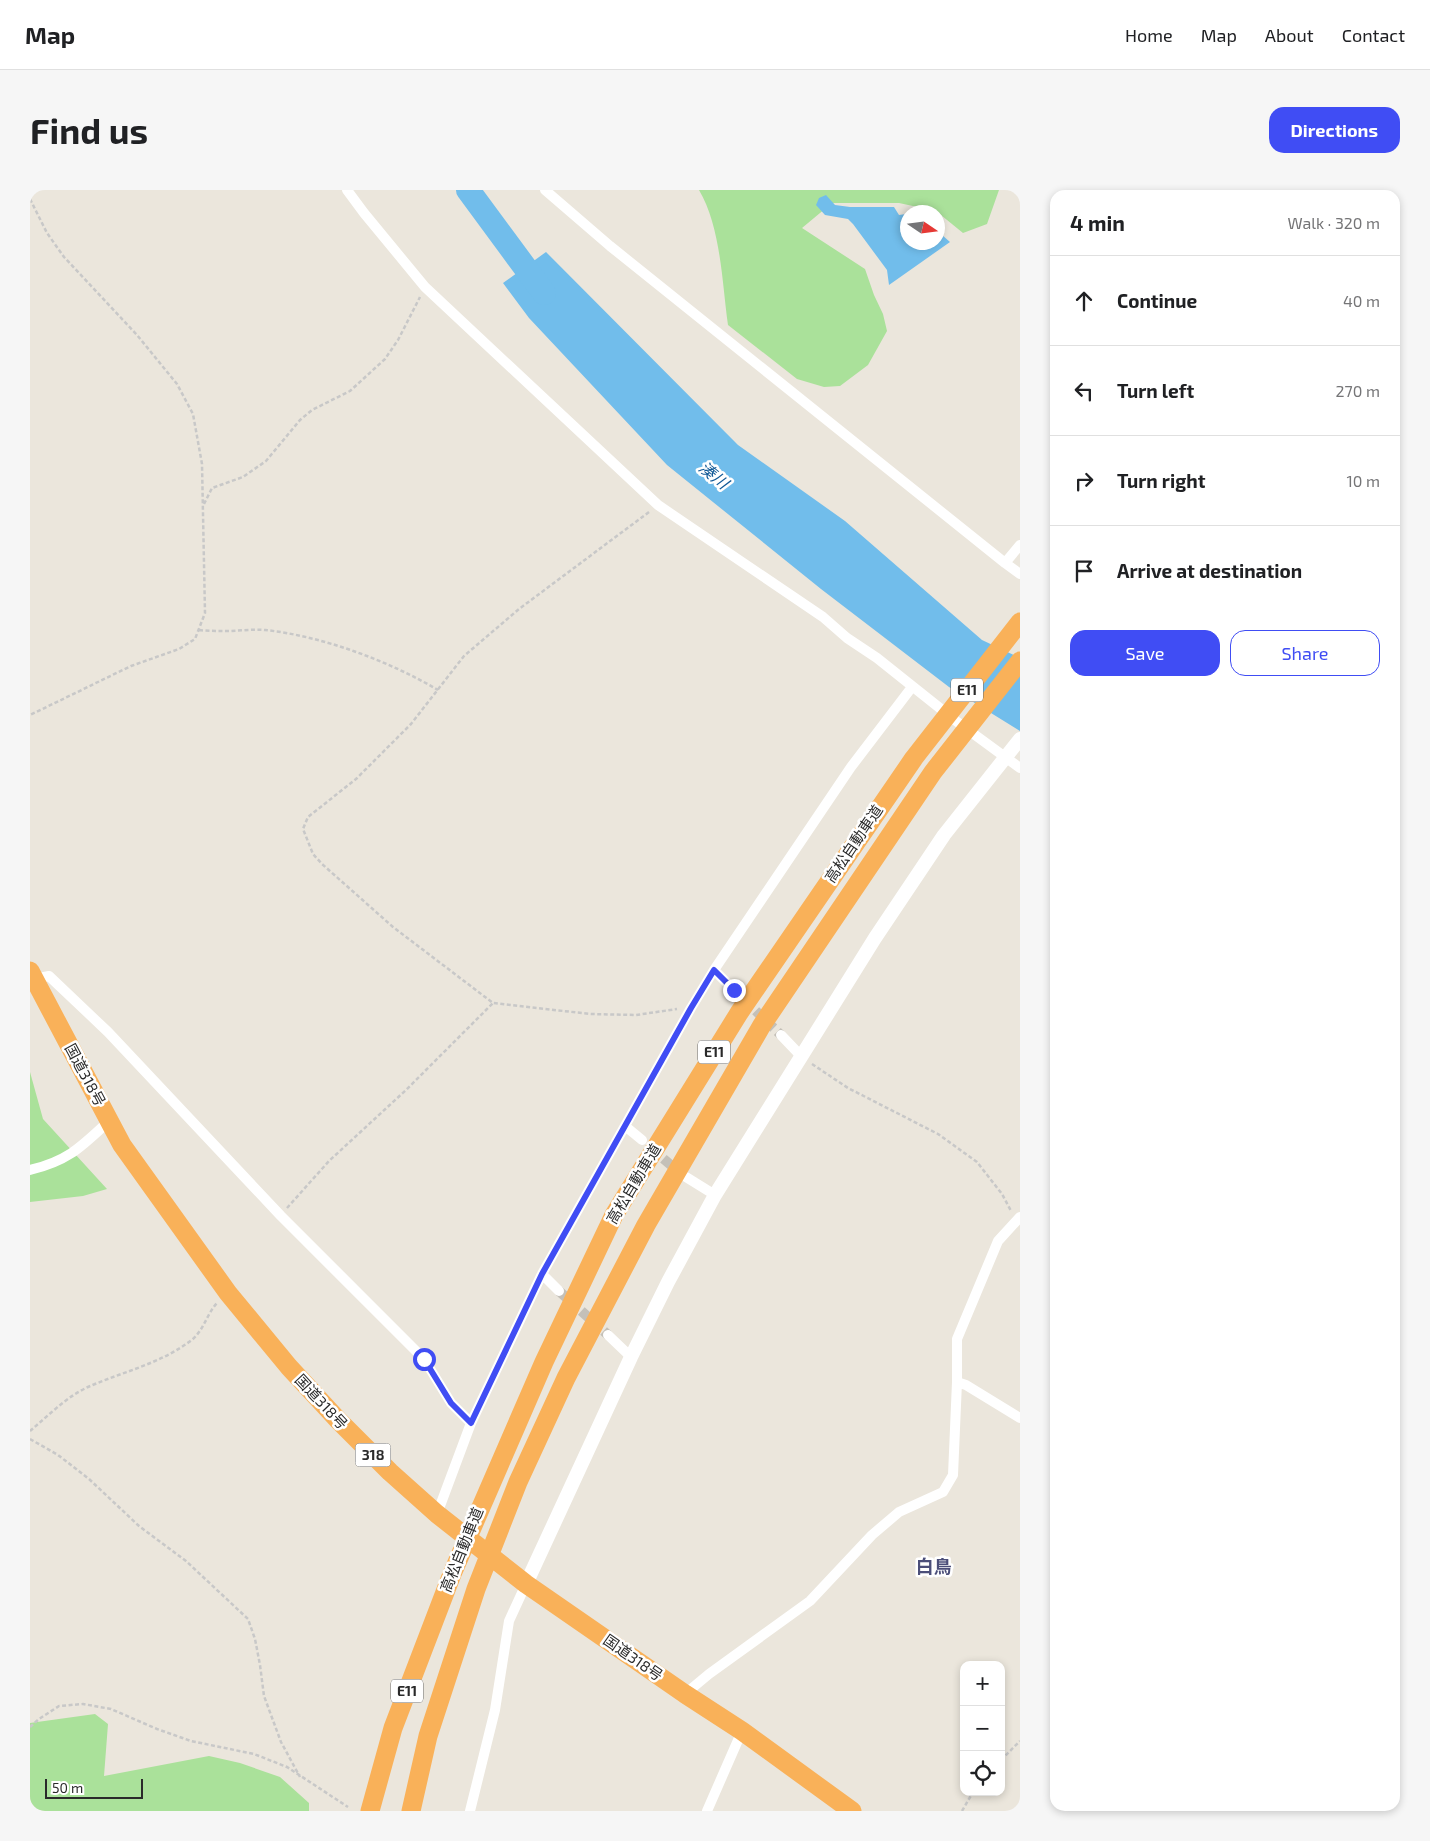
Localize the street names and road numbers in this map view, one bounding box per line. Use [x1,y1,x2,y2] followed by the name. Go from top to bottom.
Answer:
[951,678,983,702] road number: E11
[821,801,886,886] street label: 高松自動車道
[62,1040,110,1109] street label: 国道318号
[698,1040,730,1064] road number: E11
[602,1140,664,1227] street label: 高松自動車道
[292,1370,352,1432] street label: 国道318号
[356,1444,390,1466] road number: 318
[436,1505,486,1595] street label: 高松自動車道
[600,1630,667,1684] street label: 国道318号
[391,1680,423,1702] road number: E11

